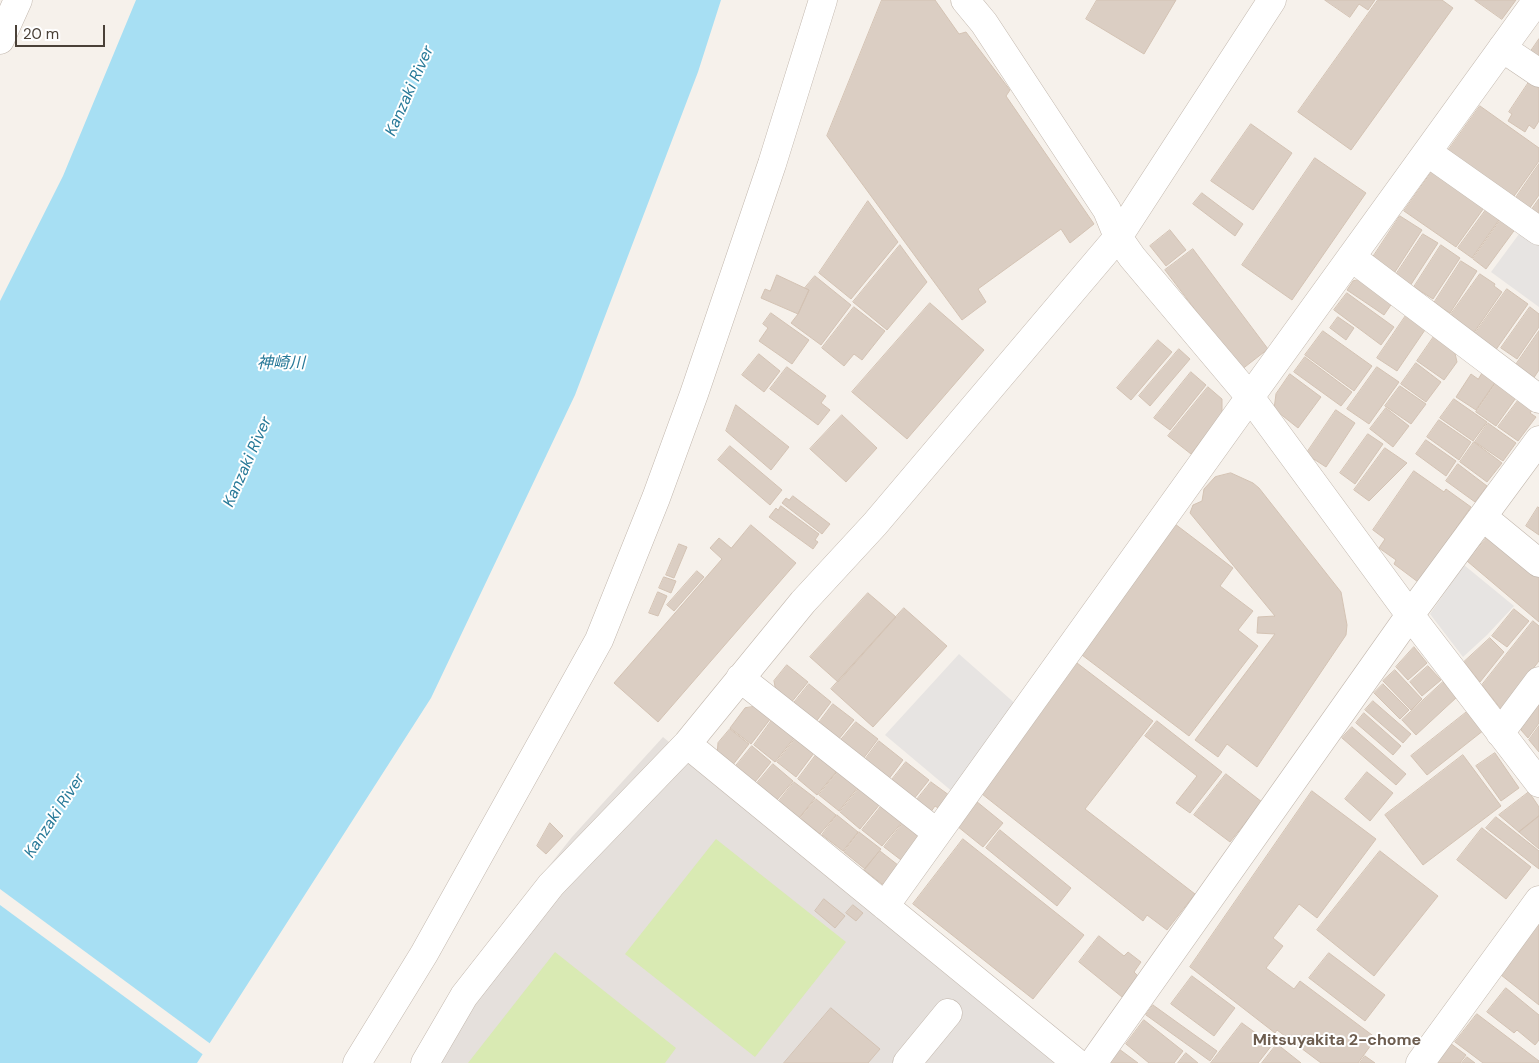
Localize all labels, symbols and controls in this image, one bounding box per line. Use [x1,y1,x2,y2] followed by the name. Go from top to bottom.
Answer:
[18,15,108,47] scale bar
[23,24,59,44] text: 20 m
[382,43,438,139] water label: Kanzaki River
[257,354,305,374] water label: 神崎川
[220,414,276,510] water label: Kanzaki River
[21,770,89,862] water label: Kanzaki River
[1253,1031,1421,1051] district label: Mitsuyakita 2-chome

